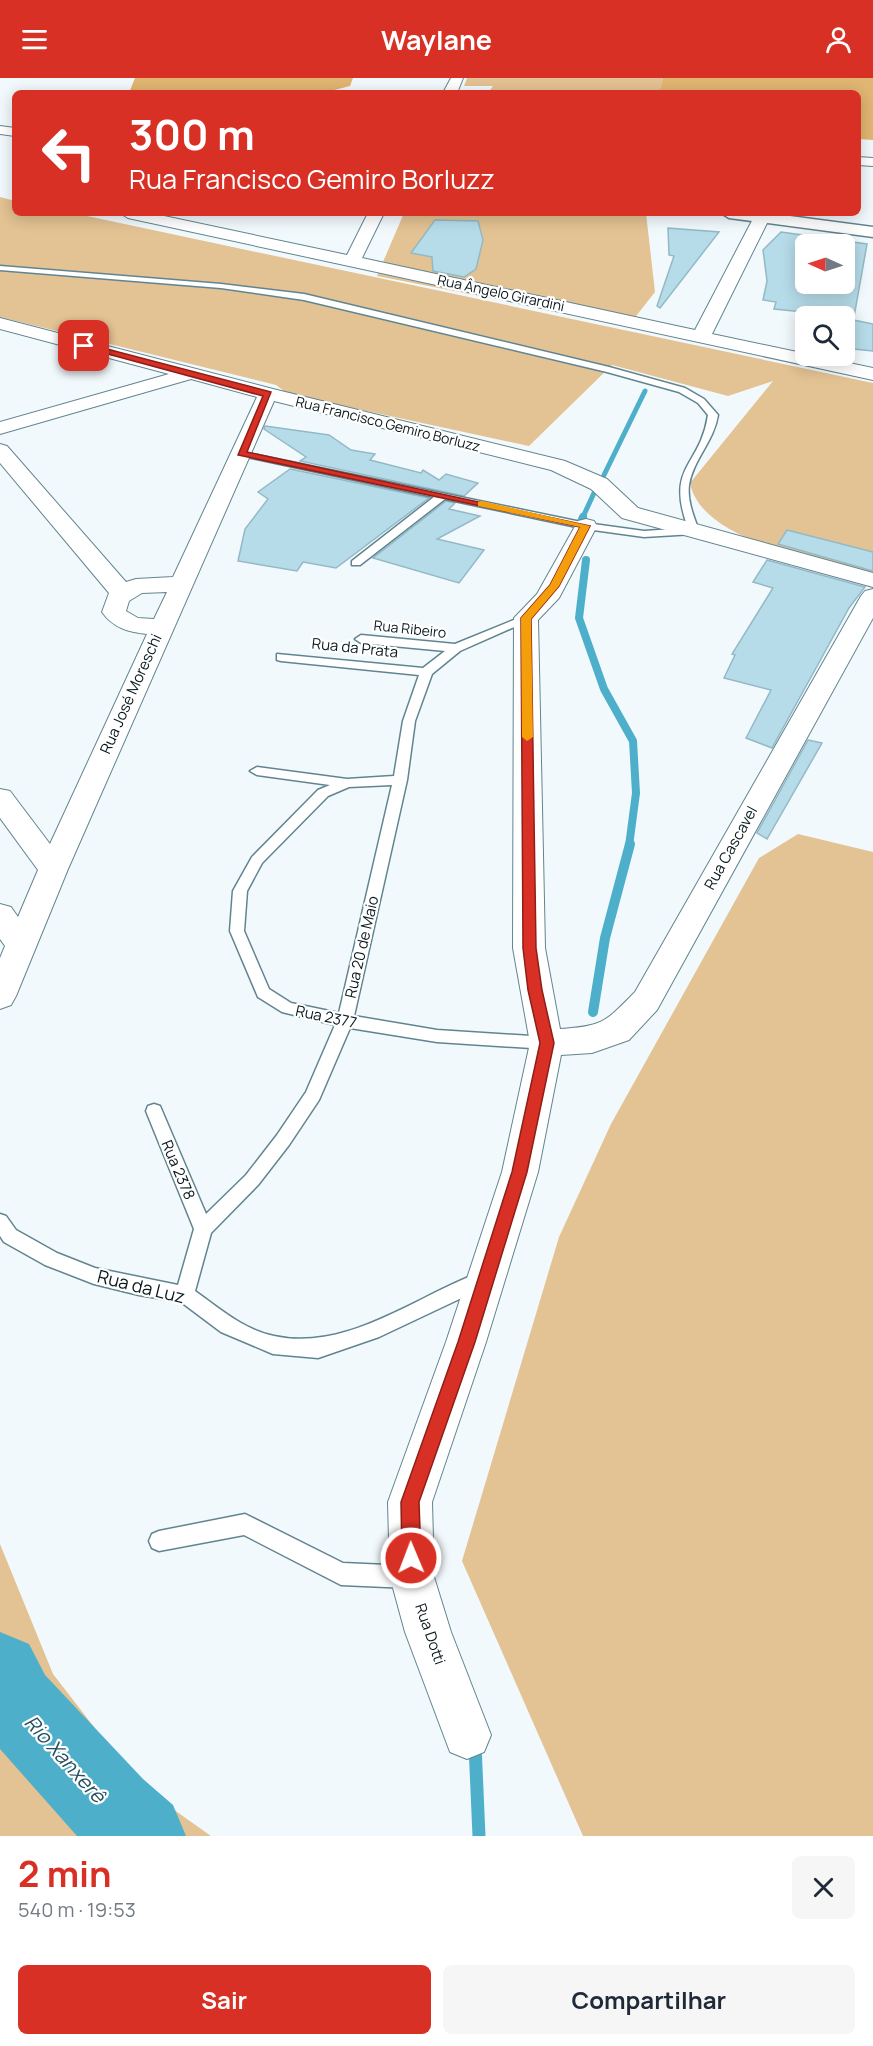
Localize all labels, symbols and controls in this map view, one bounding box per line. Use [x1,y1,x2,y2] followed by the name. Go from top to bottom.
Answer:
[381,21,492,58] text: Waylane
[18,23,51,56] icon: menu
[822,23,855,56] icon: person
[129,105,255,163] text: 300 m
[30,114,108,192] icon: left
[129,160,495,197] text: Rua Francisco Gemiro Borluzz
[795,234,855,294] north arrow
[795,234,855,366] map controls
[436,270,566,315] street label: Rua Ângelo Girardini
[795,306,855,366] button: search
[58,320,109,371] pin
[67,329,100,362] icon: arrive
[294,391,482,456] street label: Rua Francisco Gemiro Borluzz
[373,615,447,642] street label: Rua Ribeiro
[95,631,166,757] street label: Rua José Moreschi
[311,633,399,662] street label: Rua da Prata
[699,802,762,893] street label: Rua Cascavel
[340,894,384,1000] street label: Rua 20 de Maio
[294,1000,359,1033] street label: Rua 2377
[157,1137,200,1203] street label: Rua 2378
[95,1264,187,1308] street label: Rua da Luz
[379,1526,443,1590] position arrow
[410,1601,451,1667] street label: Rua Dotti
[19,1709,113,1809] water label: Rio Xanxerê
[18,1849,112,1898] text: 2 min
[792,1856,855,1919] button: close
[18,1896,136,1923] text: 540 m · 19:53
[18,1965,431,2034] button: Sair
[443,1965,855,2034] button: Compartilhar

